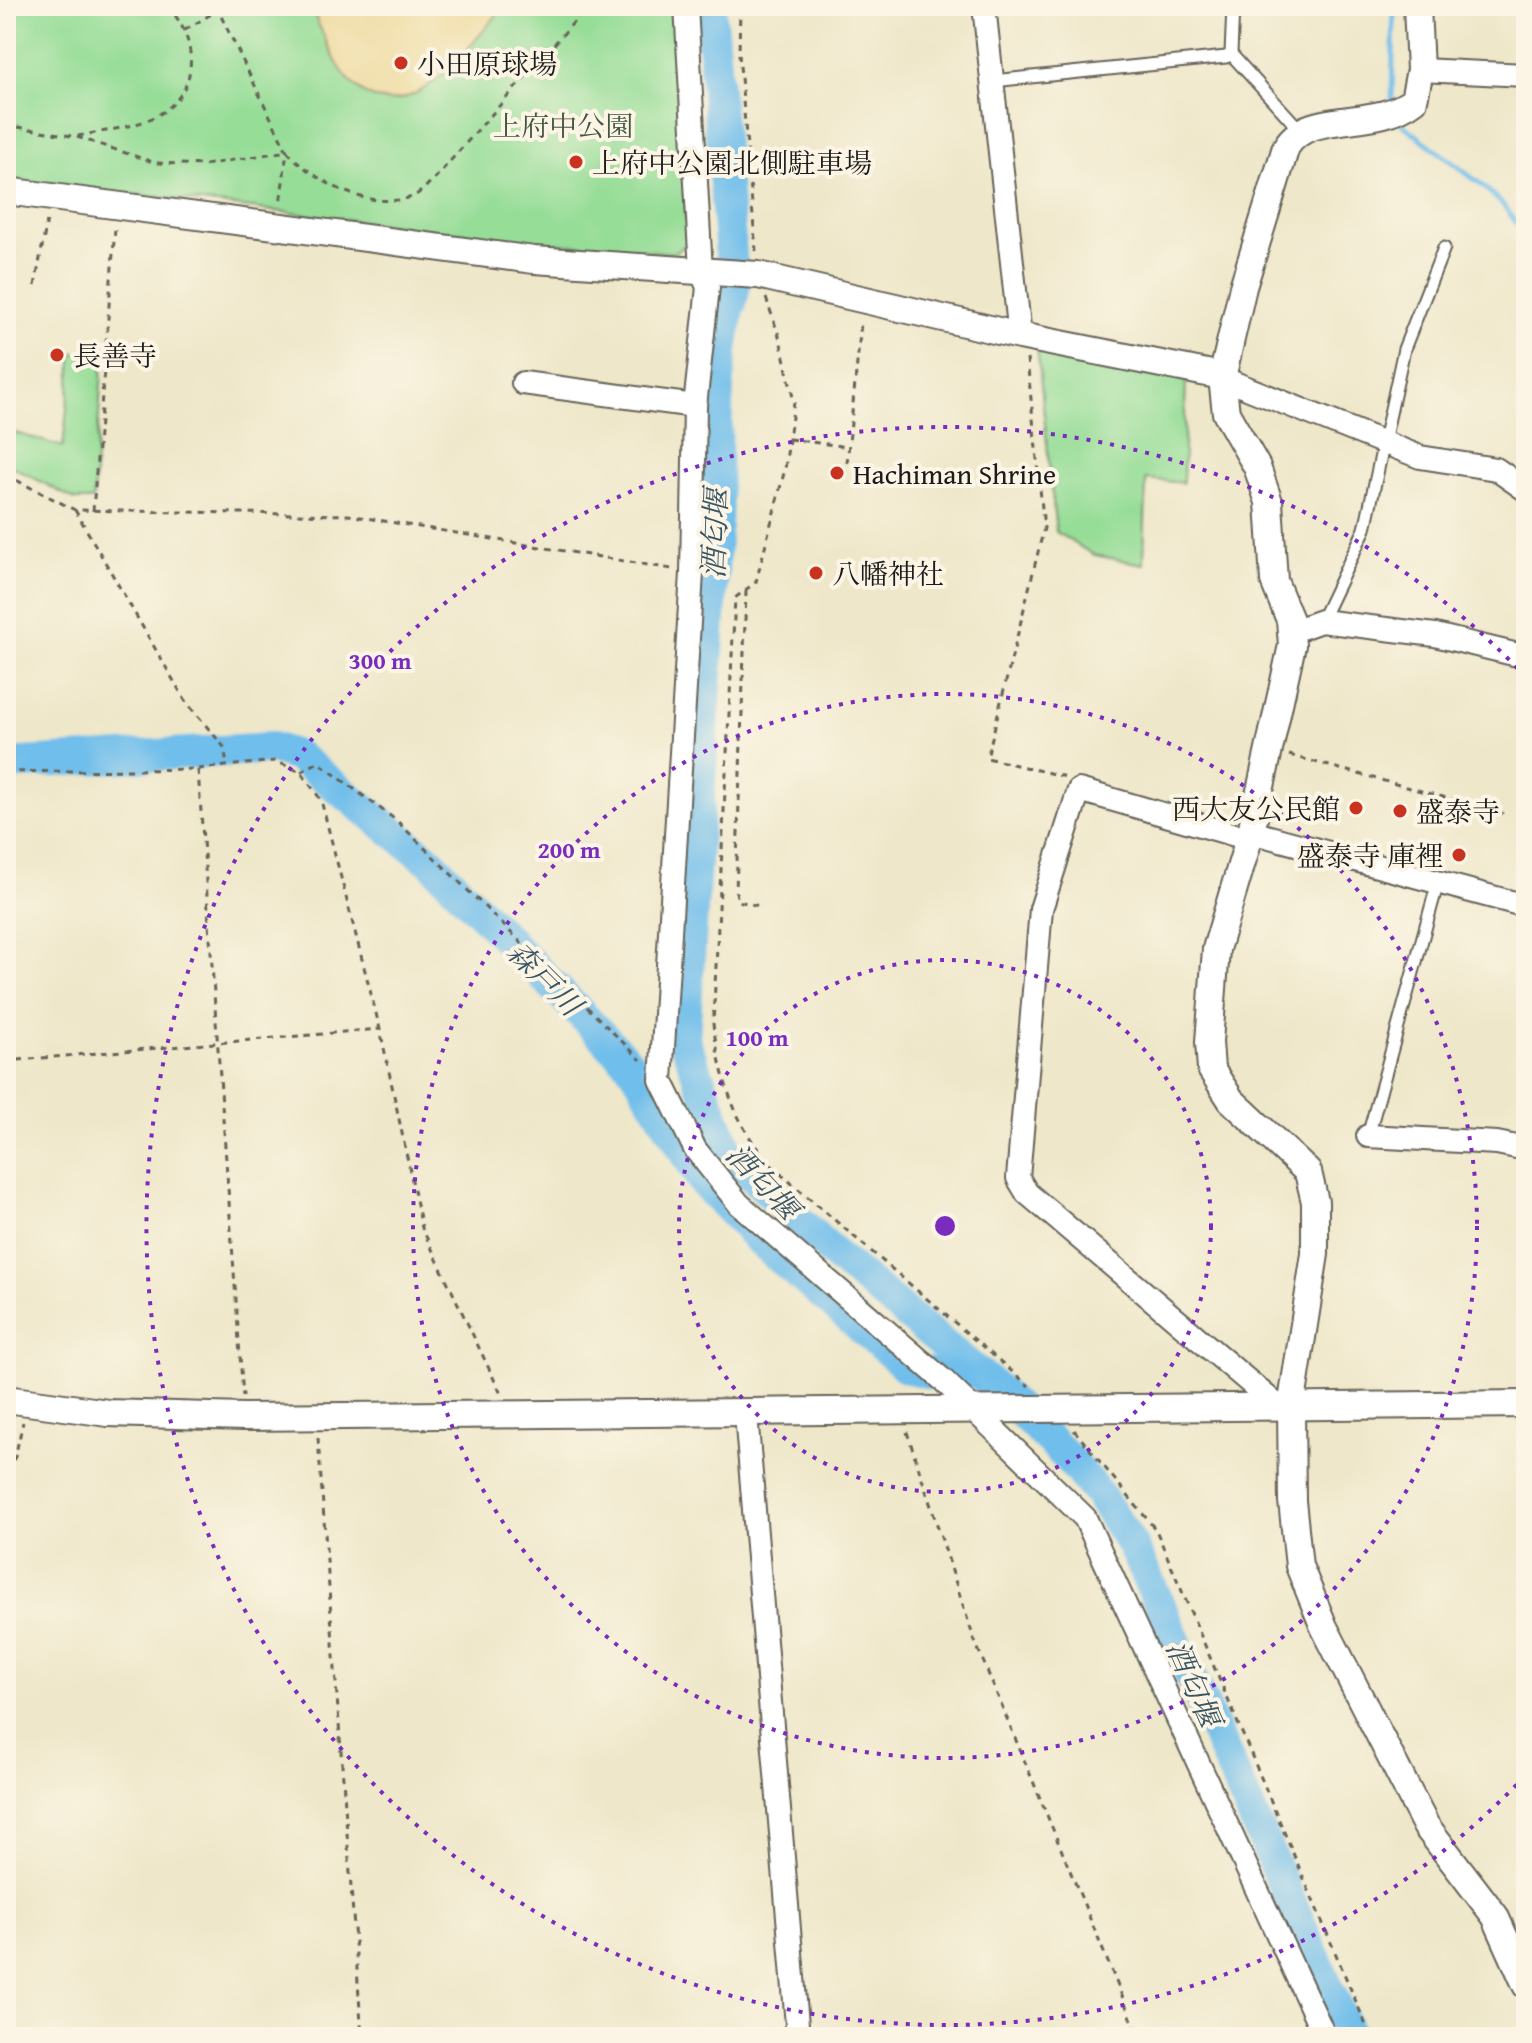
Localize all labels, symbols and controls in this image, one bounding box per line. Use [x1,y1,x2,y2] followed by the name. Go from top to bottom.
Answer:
[417,43,557,84] place label: 小田原球場
[392,54,410,72] marker: 小田原球場
[493,105,633,146] park label: 上府中公園
[592,142,872,183] place label: 上府中公園北側駐車場
[567,153,585,171] marker: 上府中公園北側駐車場
[73,335,157,376] place label: 長善寺
[48,346,66,364] marker: 長善寺
[853,453,1056,494] place label: Hachiman Shrine
[828,464,846,482] marker: Hachiman Shrine
[690,483,738,580] water label: 酒匂堰
[832,553,944,594] place label: 八幡神社
[807,564,825,582] marker: 八幡神社
[348,643,412,678] text: 300 m
[1172,788,1340,829] place label: 西大友公民館
[1416,791,1500,832] place label: 盛泰寺
[1347,799,1365,817] marker: 西大友公民館
[1391,802,1409,820] marker: 盛泰寺
[537,832,601,867] text: 200 m
[1297,835,1443,876] place label: 盛泰寺 庫裡
[1450,846,1468,864] marker: 盛泰寺 庫裡
[498,931,594,1027] water label: 森戸川
[725,1020,789,1055] text: 100 m
[716,1133,813,1233] water label: 酒匂堰
[931,1212,959,1240] centre of rings
[1156,1633,1234,1738] water label: 酒匂堰

